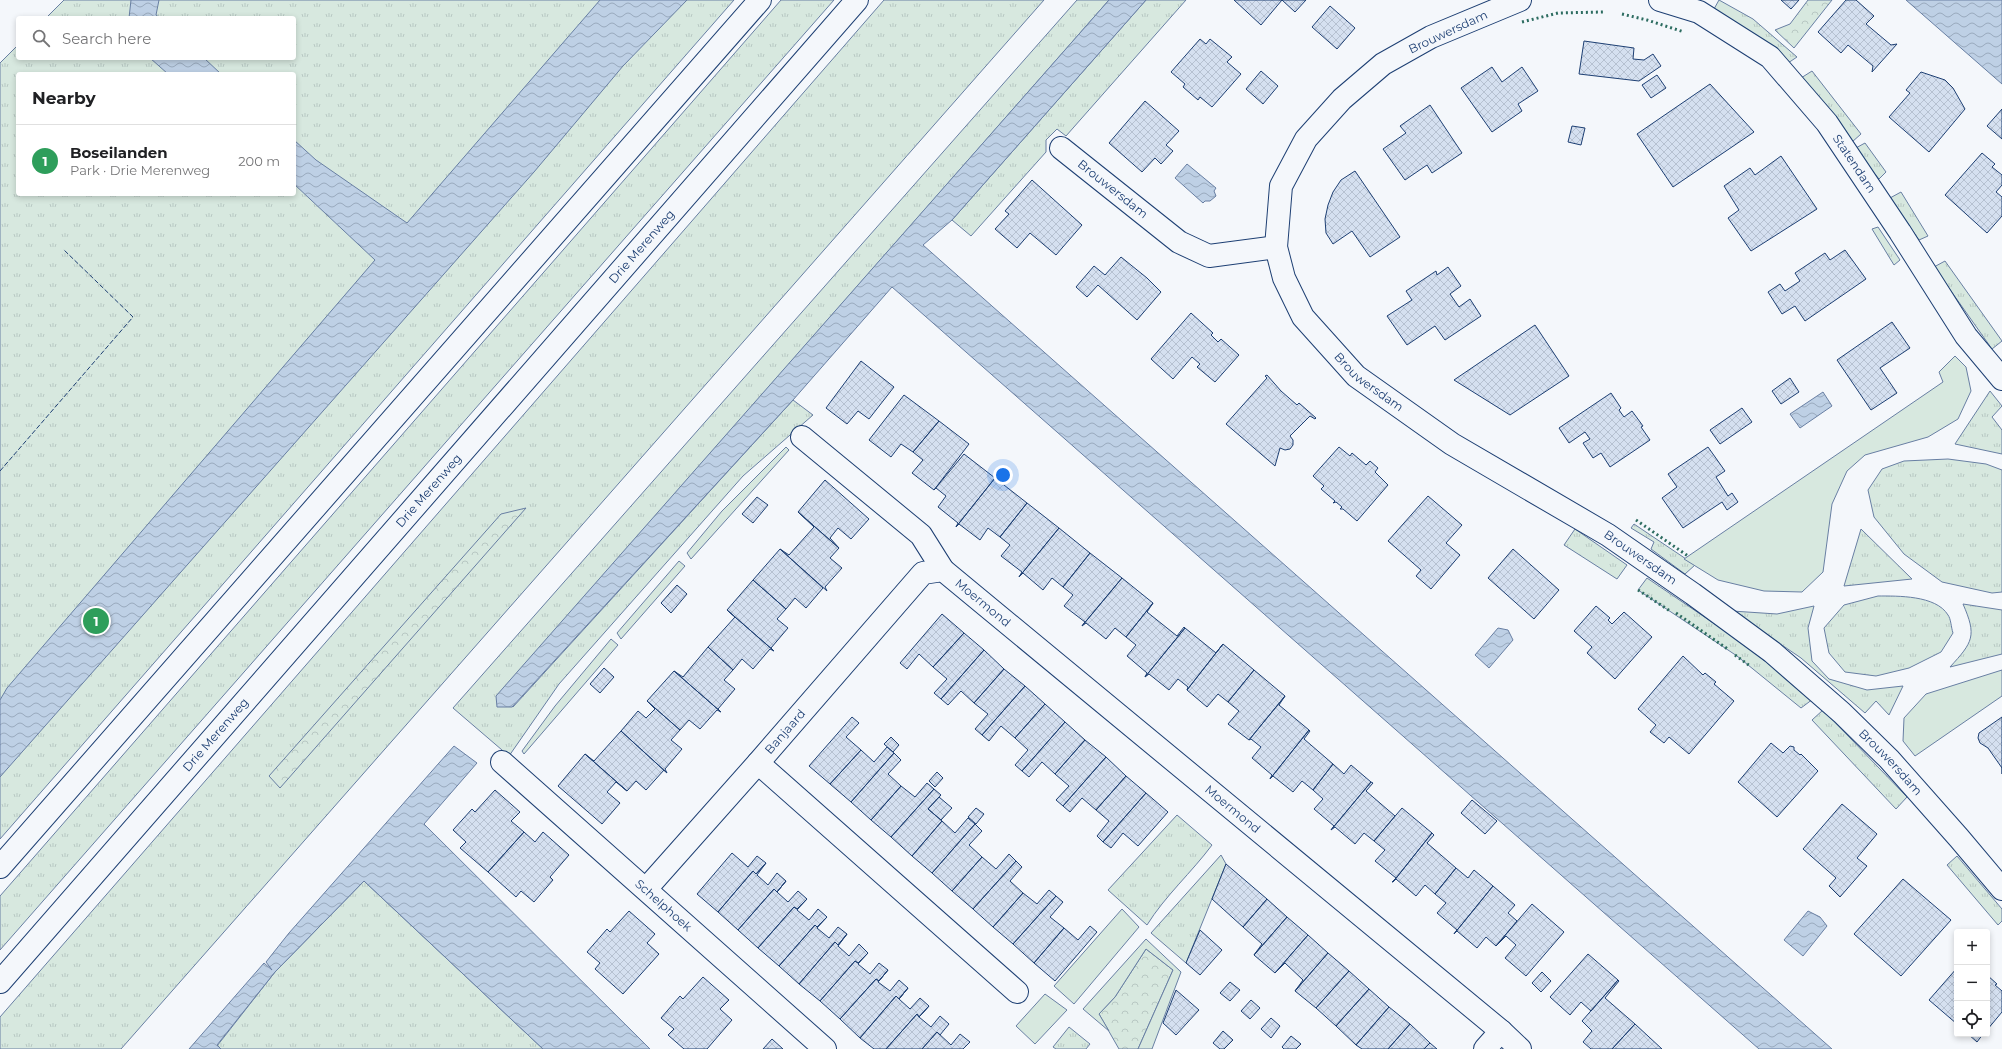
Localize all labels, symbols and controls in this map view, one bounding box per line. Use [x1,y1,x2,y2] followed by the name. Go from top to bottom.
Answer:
[1406,7,1490,56] street label: Brouwersdam
[16,16,296,60] search box
[30,27,52,49] icon: search
[62,29,151,48] text: Search here
[32,88,96,108] text: Nearby
[1830,131,1880,195] street label: Statendam
[70,143,168,162] text: Boseilanden
[42,153,48,169] text: 1
[238,153,280,169] text: 200 m
[1075,156,1151,221] street label: Brouwersdam
[70,162,210,178] text: Park · Drie Merenweg
[605,206,678,286] street label: Drie Merenweg
[1331,349,1407,414] street label: Brouwersdam
[392,451,464,530] street label: Drie Merenweg
[993,465,1013,485] your location
[1601,527,1680,588] street label: Brouwersdam
[952,575,1014,630] street label: Moermond
[83,606,109,636] pin: 1
[179,695,251,774] street label: Drie Merenweg
[761,706,808,757] street label: Banjaard
[1856,726,1926,798] street label: Brouwersdam
[1202,782,1264,836] street label: Moermond
[632,876,696,935] street label: Schelphoek
[1954,929,1990,1037] map controls
[1954,929,1990,965] button: +
[1954,965,1990,1001] button: −
[1954,1001,1990,1037] button: locate

